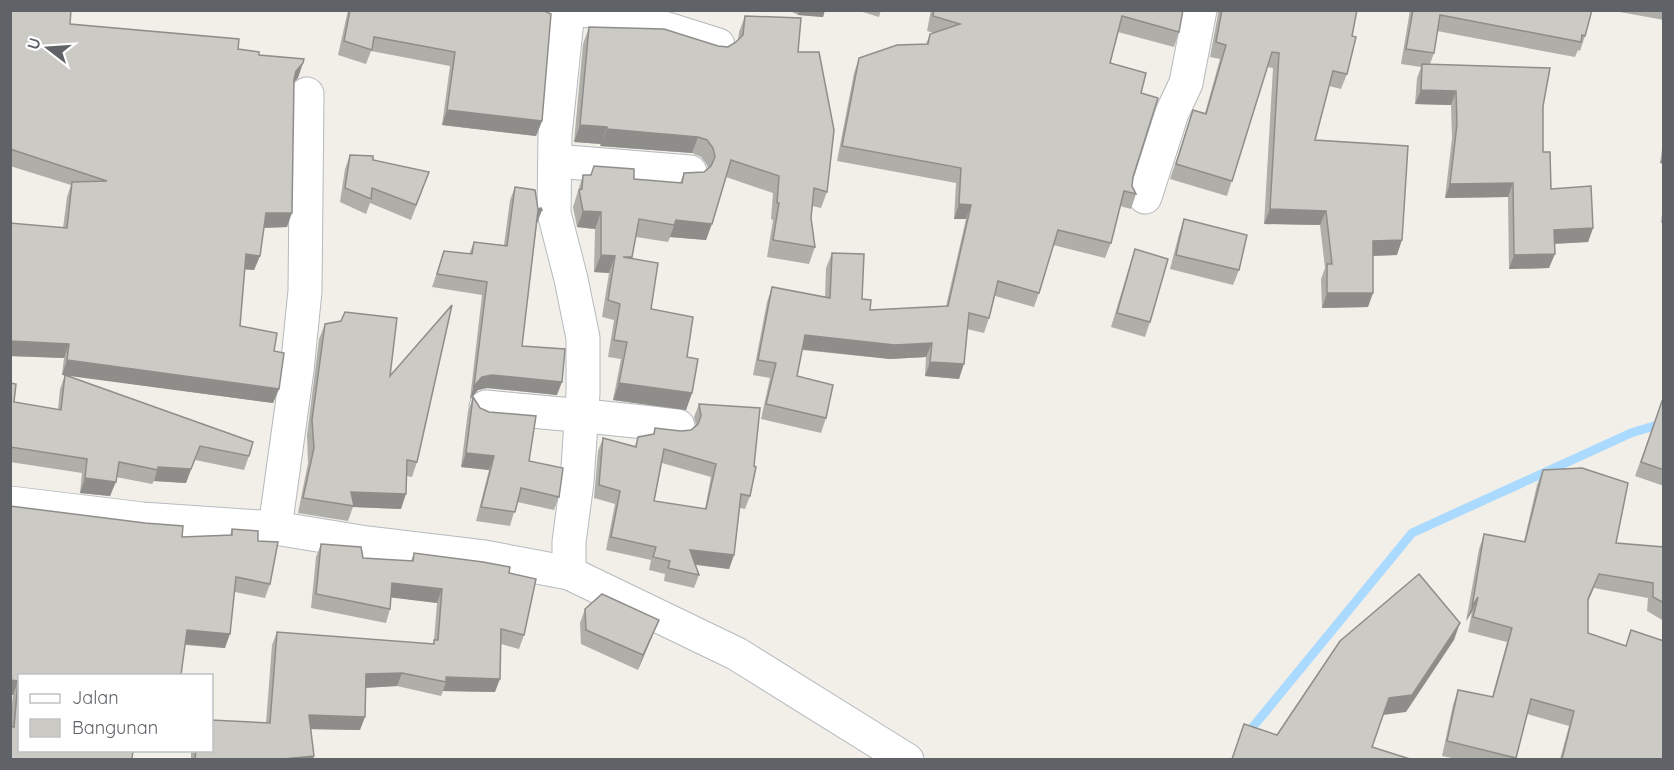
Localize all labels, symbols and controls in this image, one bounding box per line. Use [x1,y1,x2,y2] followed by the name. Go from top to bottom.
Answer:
[18,18,78,78] north arrow
[22,35,45,52] text: U
[18,674,213,752] legend
[72,686,119,709] text: Jalan
[72,716,158,739] text: Bangunan

